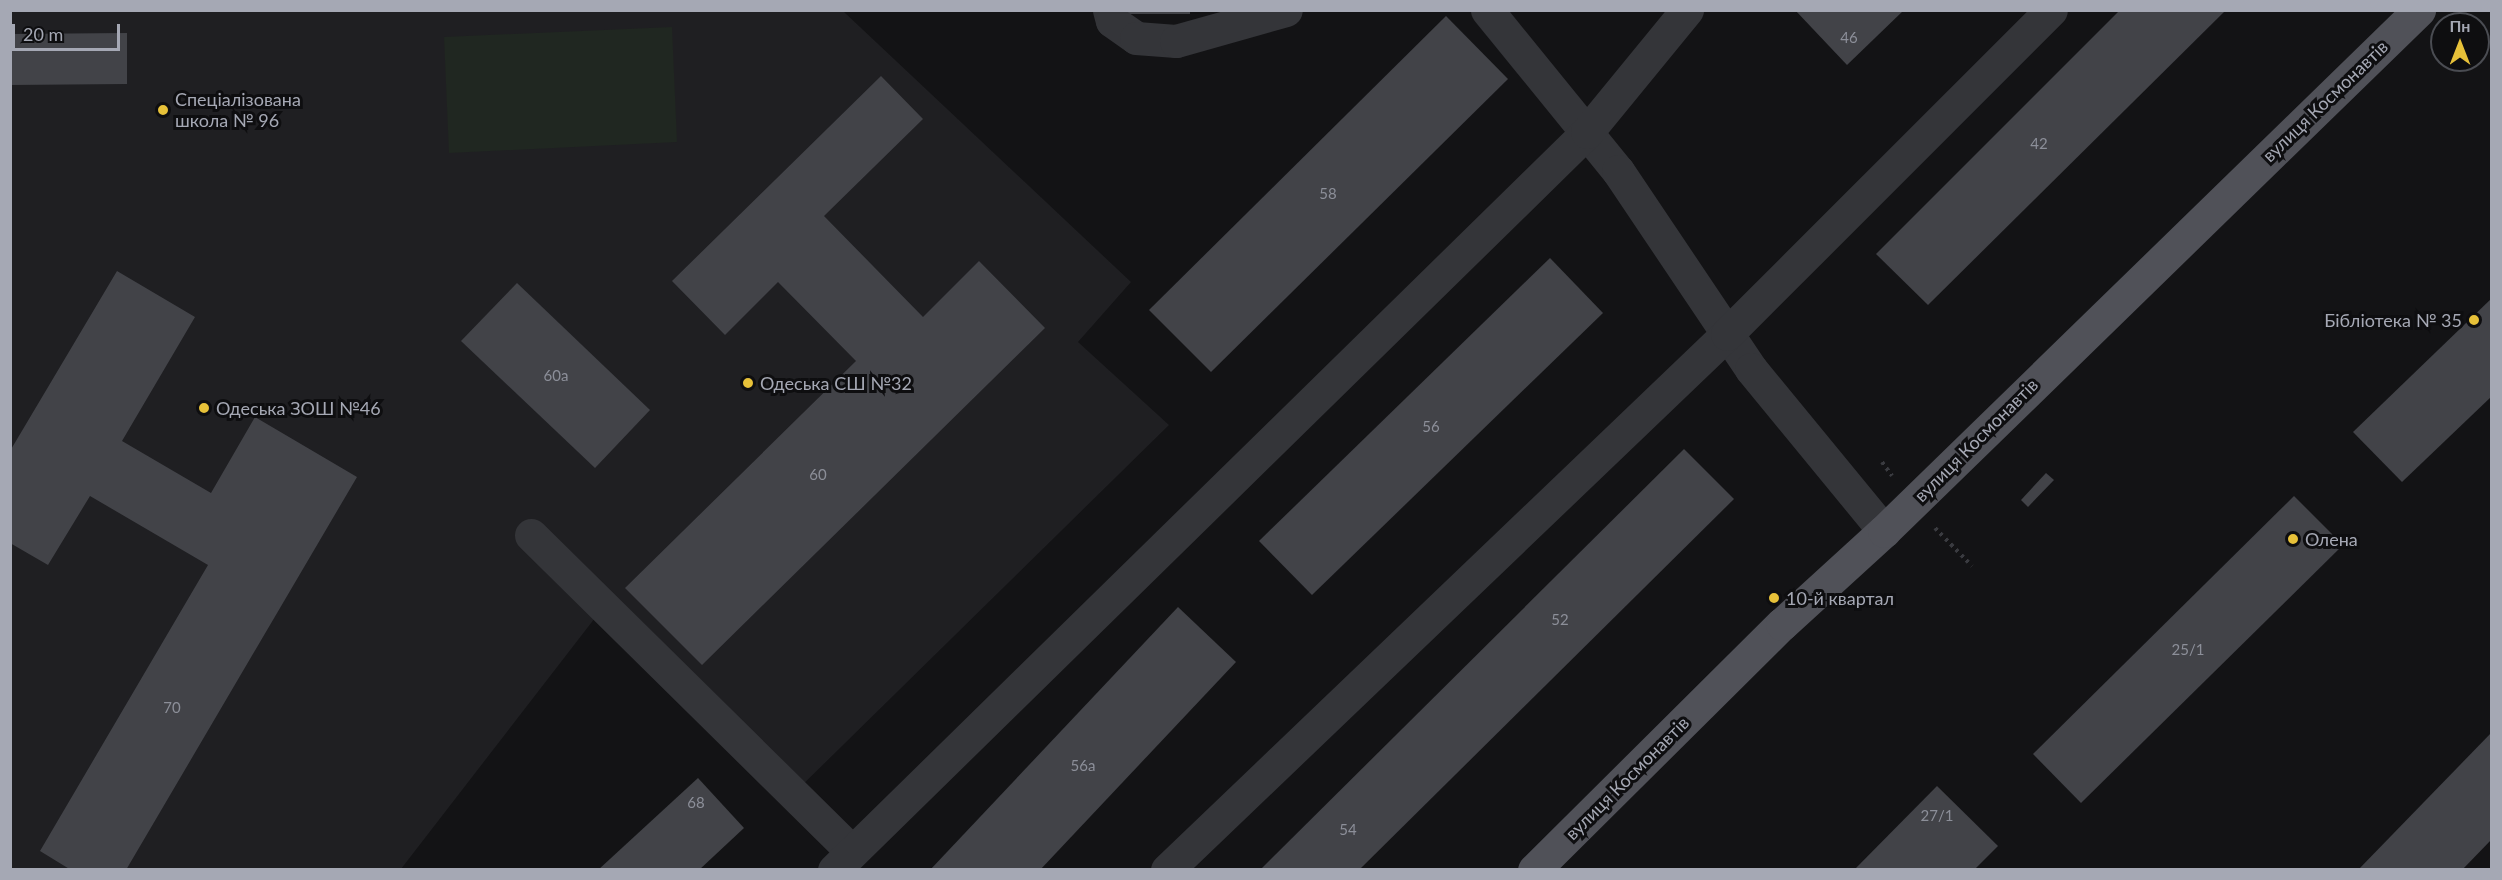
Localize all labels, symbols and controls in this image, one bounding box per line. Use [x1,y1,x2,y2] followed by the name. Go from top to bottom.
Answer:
[15,12,123,50] scale bar
[2430,12,2490,72] north arrow
[2450,16,2470,35] text: Пн
[23,23,63,45] text: 20 m
[1840,29,1858,47] house number: 46
[2258,36,2392,166] street label: вулиця Космонавтів
[175,89,301,132] place label: Спеціалізована школа № 96
[156,103,170,117] marker: Спеціалізована школа № 96
[2030,135,2048,153] house number: 42
[1319,185,1337,203] house number: 58
[2324,309,2462,331] place label: Бібліотека № 35
[2467,313,2481,327] marker: Бібліотека № 35
[544,367,568,385] house number: 60а
[760,372,912,394] place label: Одеська СШ №32
[1910,374,2042,506] street label: вулиця Космонавтів
[741,376,755,390] marker: Одеська СШ №32
[216,397,381,419] place label: Одеська ЗОШ №46
[197,401,211,415] marker: Одеська ЗОШ №46
[1422,418,1440,436] house number: 56
[809,466,827,484] house number: 60
[2305,528,2358,550] place label: Олена
[2286,532,2300,546] marker: Олена
[1786,587,1894,609] place label: 10-й квартал
[1767,591,1781,605] marker: 10-й квартал
[1551,611,1569,629] house number: 52
[2172,641,2204,659] house number: 25/1
[163,699,181,717] house number: 70
[1561,712,1693,844] street label: вулиця Космонавтів
[1071,757,1095,775] house number: 56а
[687,794,705,812] house number: 68
[1921,807,1953,825] house number: 27/1
[1339,821,1357,839] house number: 54

